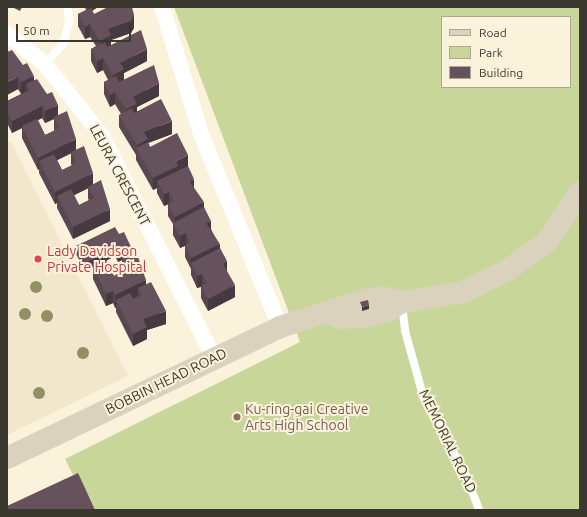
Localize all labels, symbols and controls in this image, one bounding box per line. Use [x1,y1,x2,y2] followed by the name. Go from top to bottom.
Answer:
[18,16,133,42] scale bar
[441,16,571,88] legend
[23,24,50,37] text: 50 m
[479,26,507,39] text: Road
[479,46,503,59] text: Park
[479,66,523,79] text: Building
[86,121,154,229] street label: LEURA CRESCENT
[47,243,146,276] place label: Lady Davidson Private Hospital
[32,253,44,265] marker: Lady Davidson Private Hospital
[103,344,229,418] street label: BOBBIN HEAD ROAD
[416,386,480,496] street label: MEMORIAL ROAD
[245,401,368,434] place label: Ku-ring-gai Creative Arts High School
[232,412,242,422] marker: Ku-ring-gai Creative Arts High School

